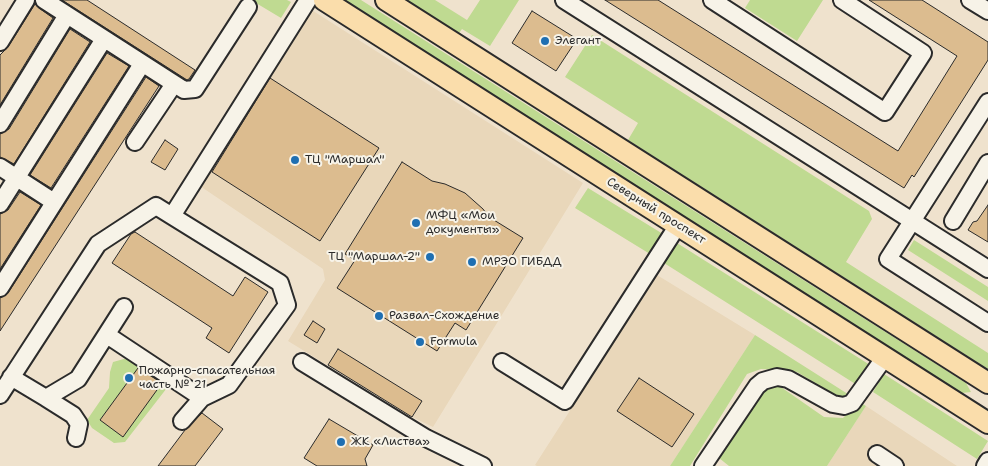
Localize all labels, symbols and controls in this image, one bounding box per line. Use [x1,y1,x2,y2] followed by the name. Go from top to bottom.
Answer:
[555,34,601,48] place label: Элегант
[539,35,551,47] marker: Элегант
[305,153,384,167] place label: ТЦ "Маршал"
[289,154,301,166] marker: ТЦ "Маршал"
[604,175,708,247] street label: Северный проспект
[426,209,499,237] place label: МФЦ «Мои документы»
[410,217,422,229] marker: МФЦ «Мои документы»
[328,250,420,264] place label: ТЦ "Маршал-2"
[424,251,436,263] marker: ТЦ "Маршал-2"
[482,255,561,269] place label: МРЭО ГИБДД
[466,256,478,268] marker: МРЭО ГИБДД
[389,309,500,323] place label: Развал-Схождение
[373,310,385,322] marker: Развал-Схождение
[430,335,477,349] place label: Formula
[414,336,426,348] marker: Formula
[139,364,275,392] place label: Пожарно-спасательная часть № 21
[123,372,135,384] marker: Пожарно-спасательная часть № 21
[351,435,430,449] place label: ЖК «Листва»
[335,436,347,448] marker: ЖК «Листва»

